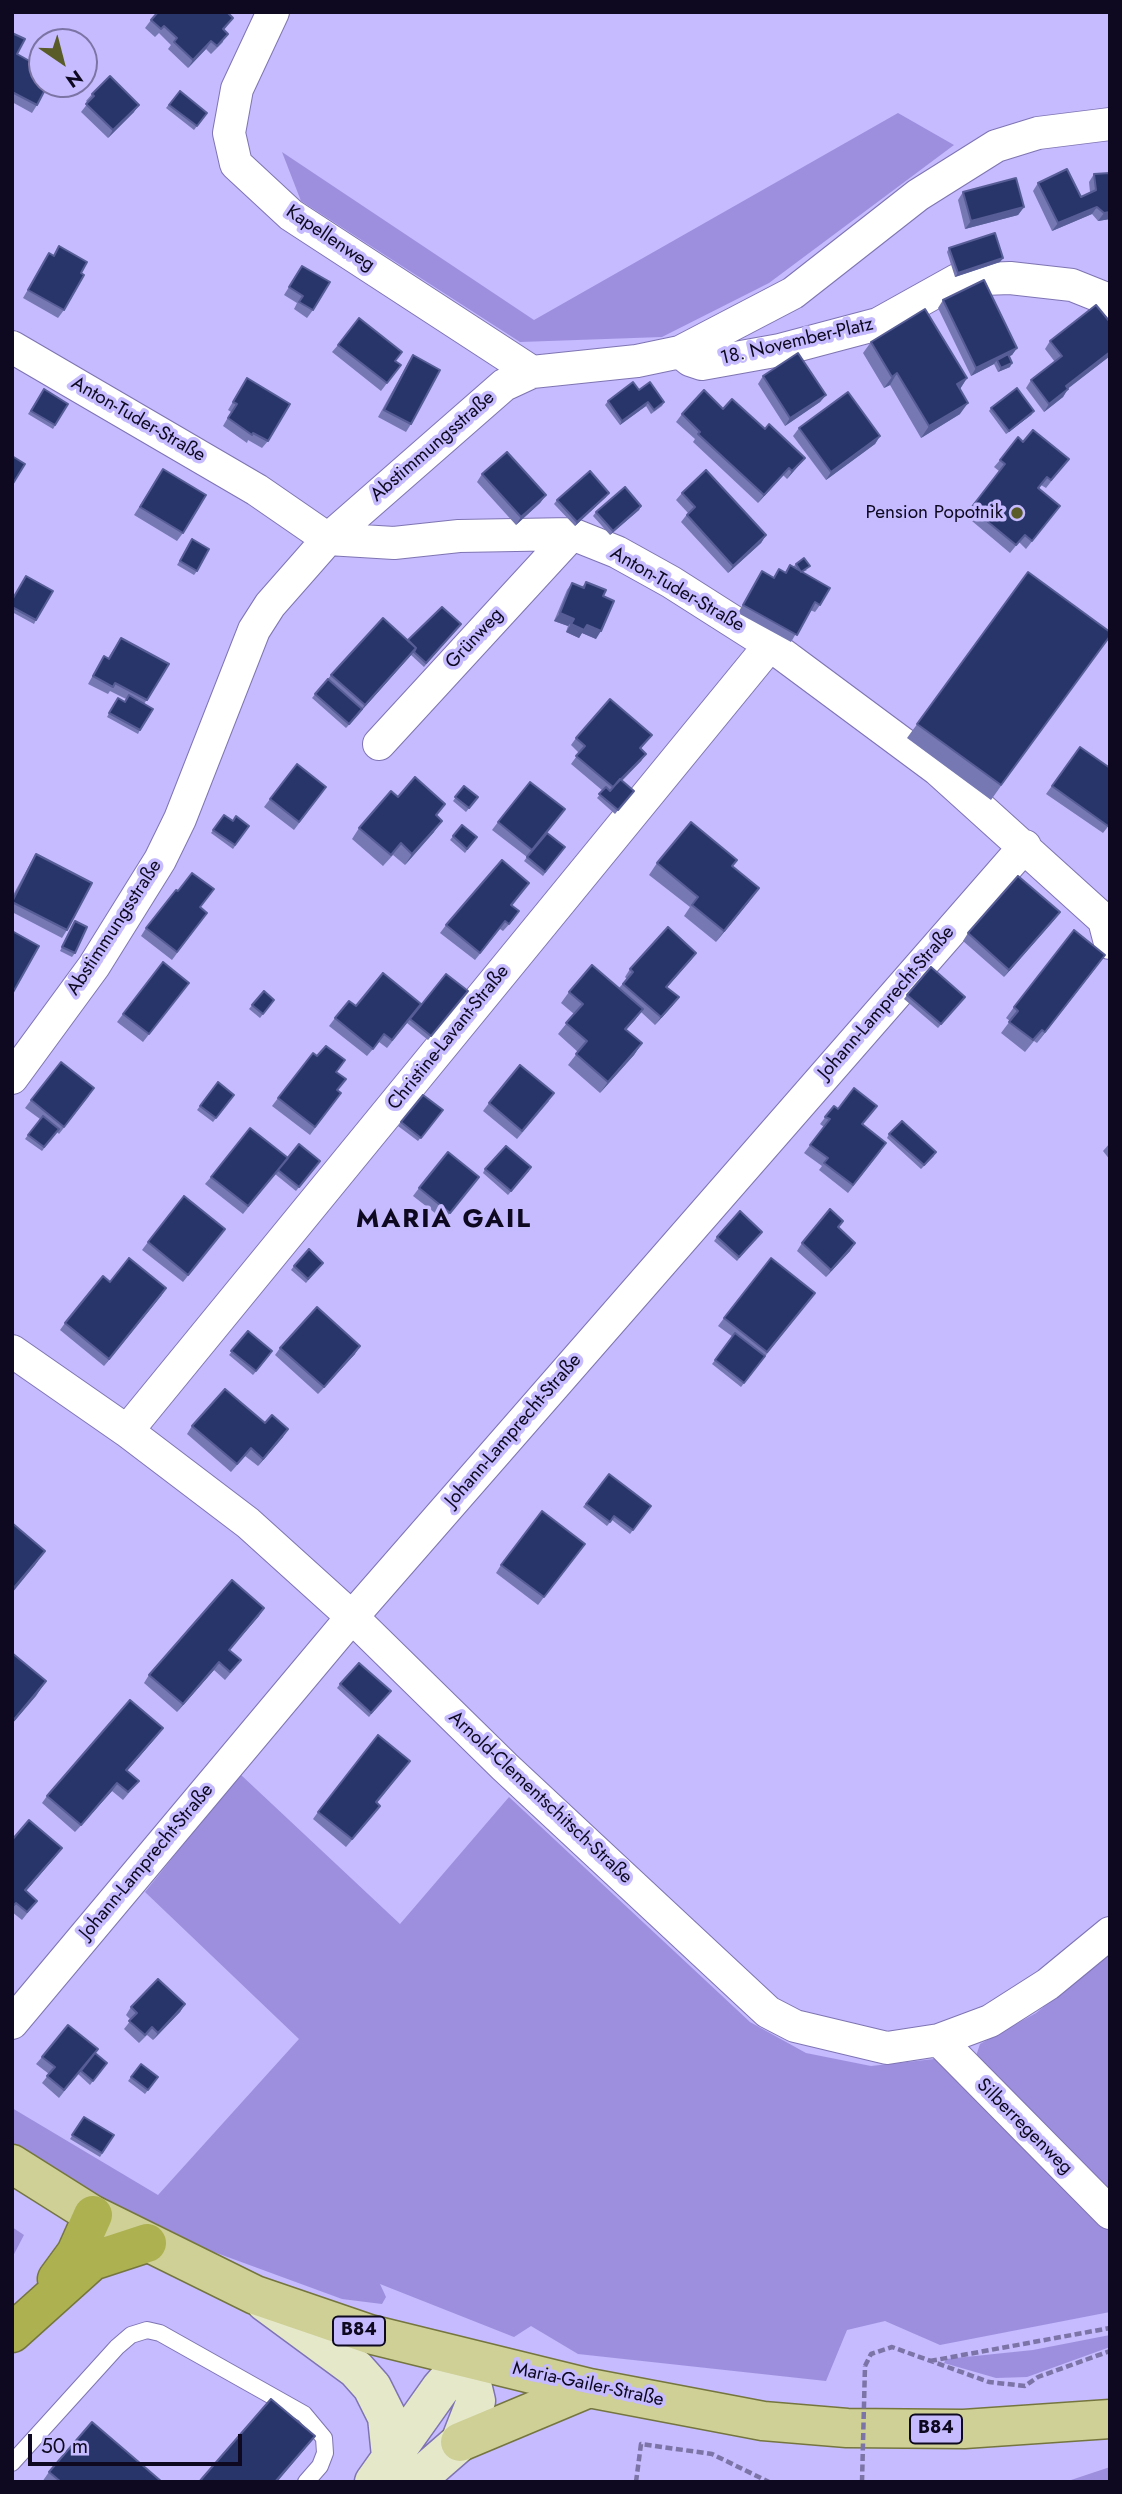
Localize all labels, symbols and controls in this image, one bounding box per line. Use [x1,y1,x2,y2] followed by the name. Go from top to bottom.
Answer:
[28,28,98,98] north arrow
[60,64,88,94] text: N
[281,201,379,277] street label: Kapellenweg
[718,313,876,371] street label: 18. November-Platz
[67,372,209,468] street label: Anton-Tuder-Straße
[366,387,500,507] street label: Abstimmungsstraße
[865,502,1003,524] place label: Pension Popotnik
[1009,505,1025,521] marker: Pension Popotnik
[606,542,748,638] street label: Anton-Tuder-Straße
[441,604,509,674] street label: Grünweg
[63,856,167,1000] street label: Abstimmungsstraße
[814,922,960,1084] street label: Johann-Lamprecht-Straße
[383,961,515,1115] street label: Christine-Lavant-Straße
[357,1205,531,1237] district label: MARIA GAIL
[441,1350,587,1512] street label: Johann-Lamprecht-Straße
[443,1707,637,1889] street label: Arnold-Clementschitsch-Straße
[75,1780,219,1944] street label: Johann-Lamprecht-Straße
[971,2074,1077,2180] street label: Silberregenweg
[333,2316,385,2346] road number: B84
[510,2358,666,2412] street label: Maria-Gailer-Straße
[910,2414,962,2444] road number: B84
[32,2420,245,2464] scale bar
[41,2431,88,2461] text: 50 m

